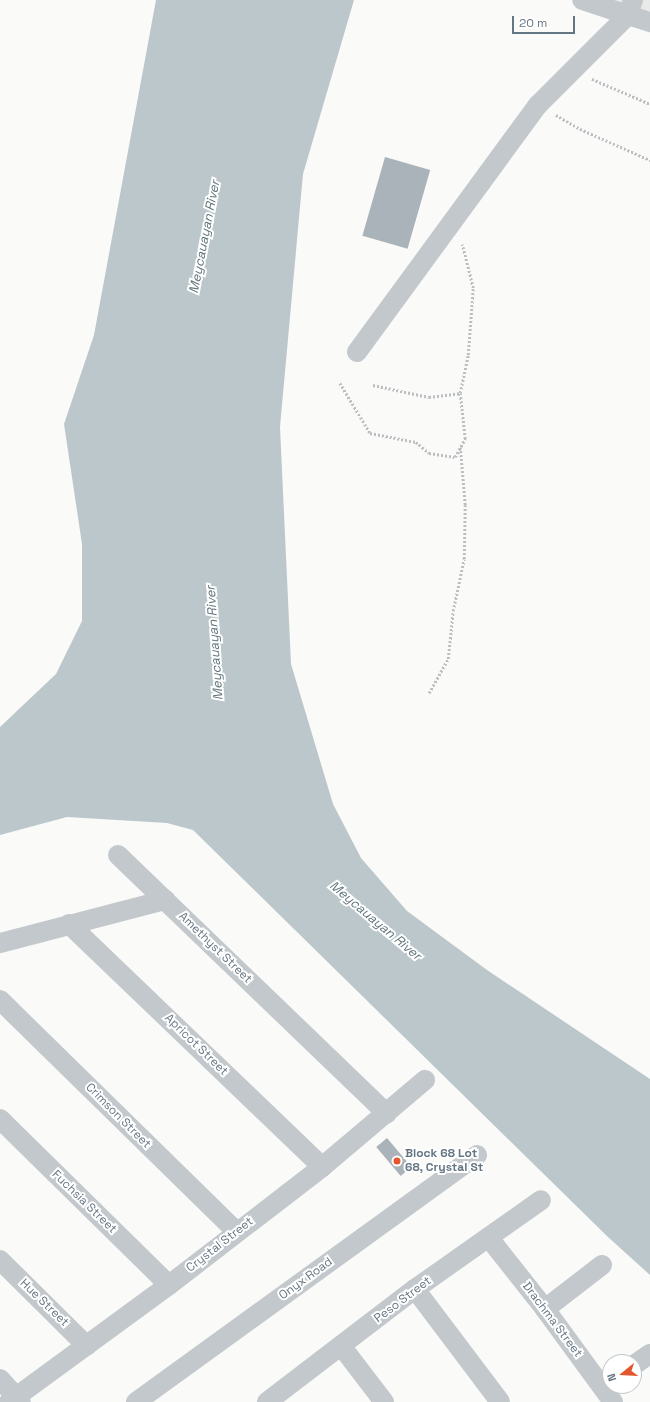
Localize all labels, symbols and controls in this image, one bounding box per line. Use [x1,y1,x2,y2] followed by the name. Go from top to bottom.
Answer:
[514,8,577,34] scale bar
[519,15,547,31] text: 20 m
[186,179,224,295] water label: Meycauayan River
[203,585,227,701] water label: Meycauayan River
[326,878,424,964] water label: Meycauayan River
[175,909,255,987] street label: Amethyst Street
[161,1011,231,1079] street label: Apricot Street
[82,1080,154,1152] street label: Crimson Street
[405,1147,484,1175] place label: Block 68 Lot 68, Crystal St
[392,1156,402,1166] marker: Block 68 Lot 68, Crystal St
[49,1168,119,1236] street label: Fuchsia Street
[184,1214,256,1276] street label: Crystal Street
[277,1255,335,1303] street label: Onyx Road
[372,1274,434,1326] street label: Peso Street
[17,1276,71,1330] street label: Hue Street
[519,1280,585,1360] street label: Drachma Street
[602,1354,642,1394] north arrow
[604,1372,619,1383] text: N

